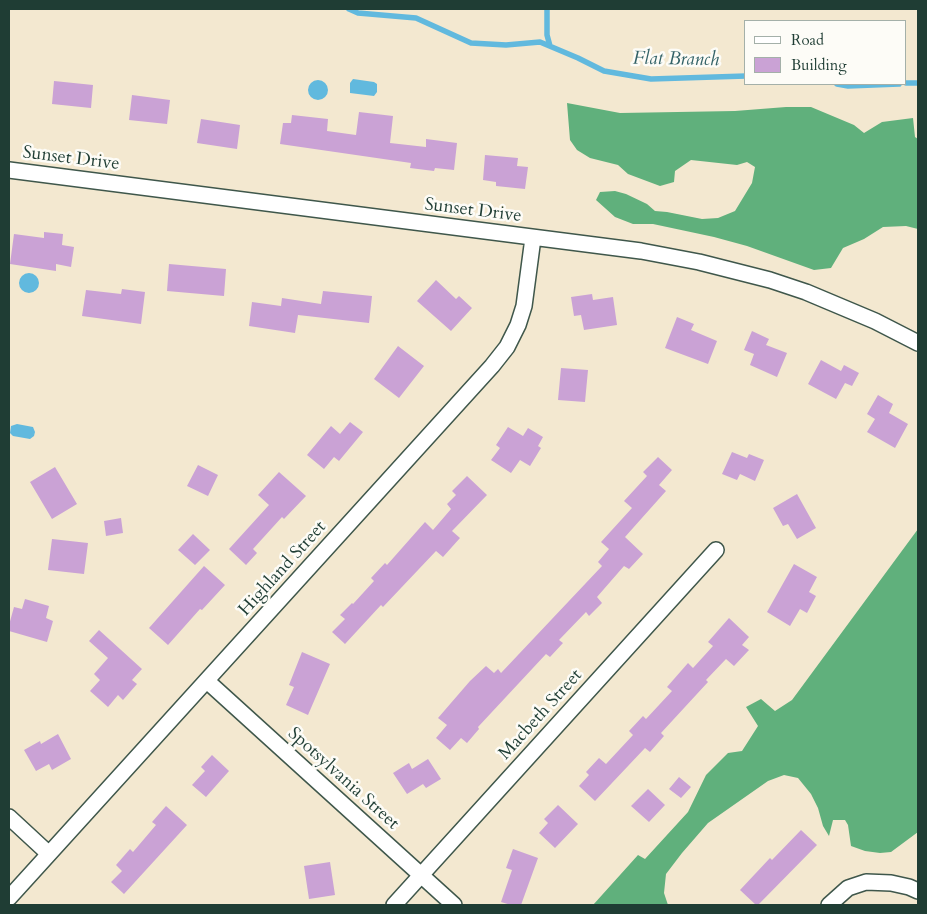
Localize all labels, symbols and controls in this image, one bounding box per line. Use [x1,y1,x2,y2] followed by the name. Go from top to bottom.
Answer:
[744,20,907,85] legend
[791,30,824,50] text: Road
[633,48,719,72] water label: Flat Branch
[791,55,847,75] text: Building
[21,142,121,176] street label: Sunset Drive
[423,194,523,228] street label: Sunset Drive
[235,517,331,621] street label: Highland Street
[495,665,587,765] street label: Macbeth Street
[283,723,403,835] street label: Spotsylvania Street

